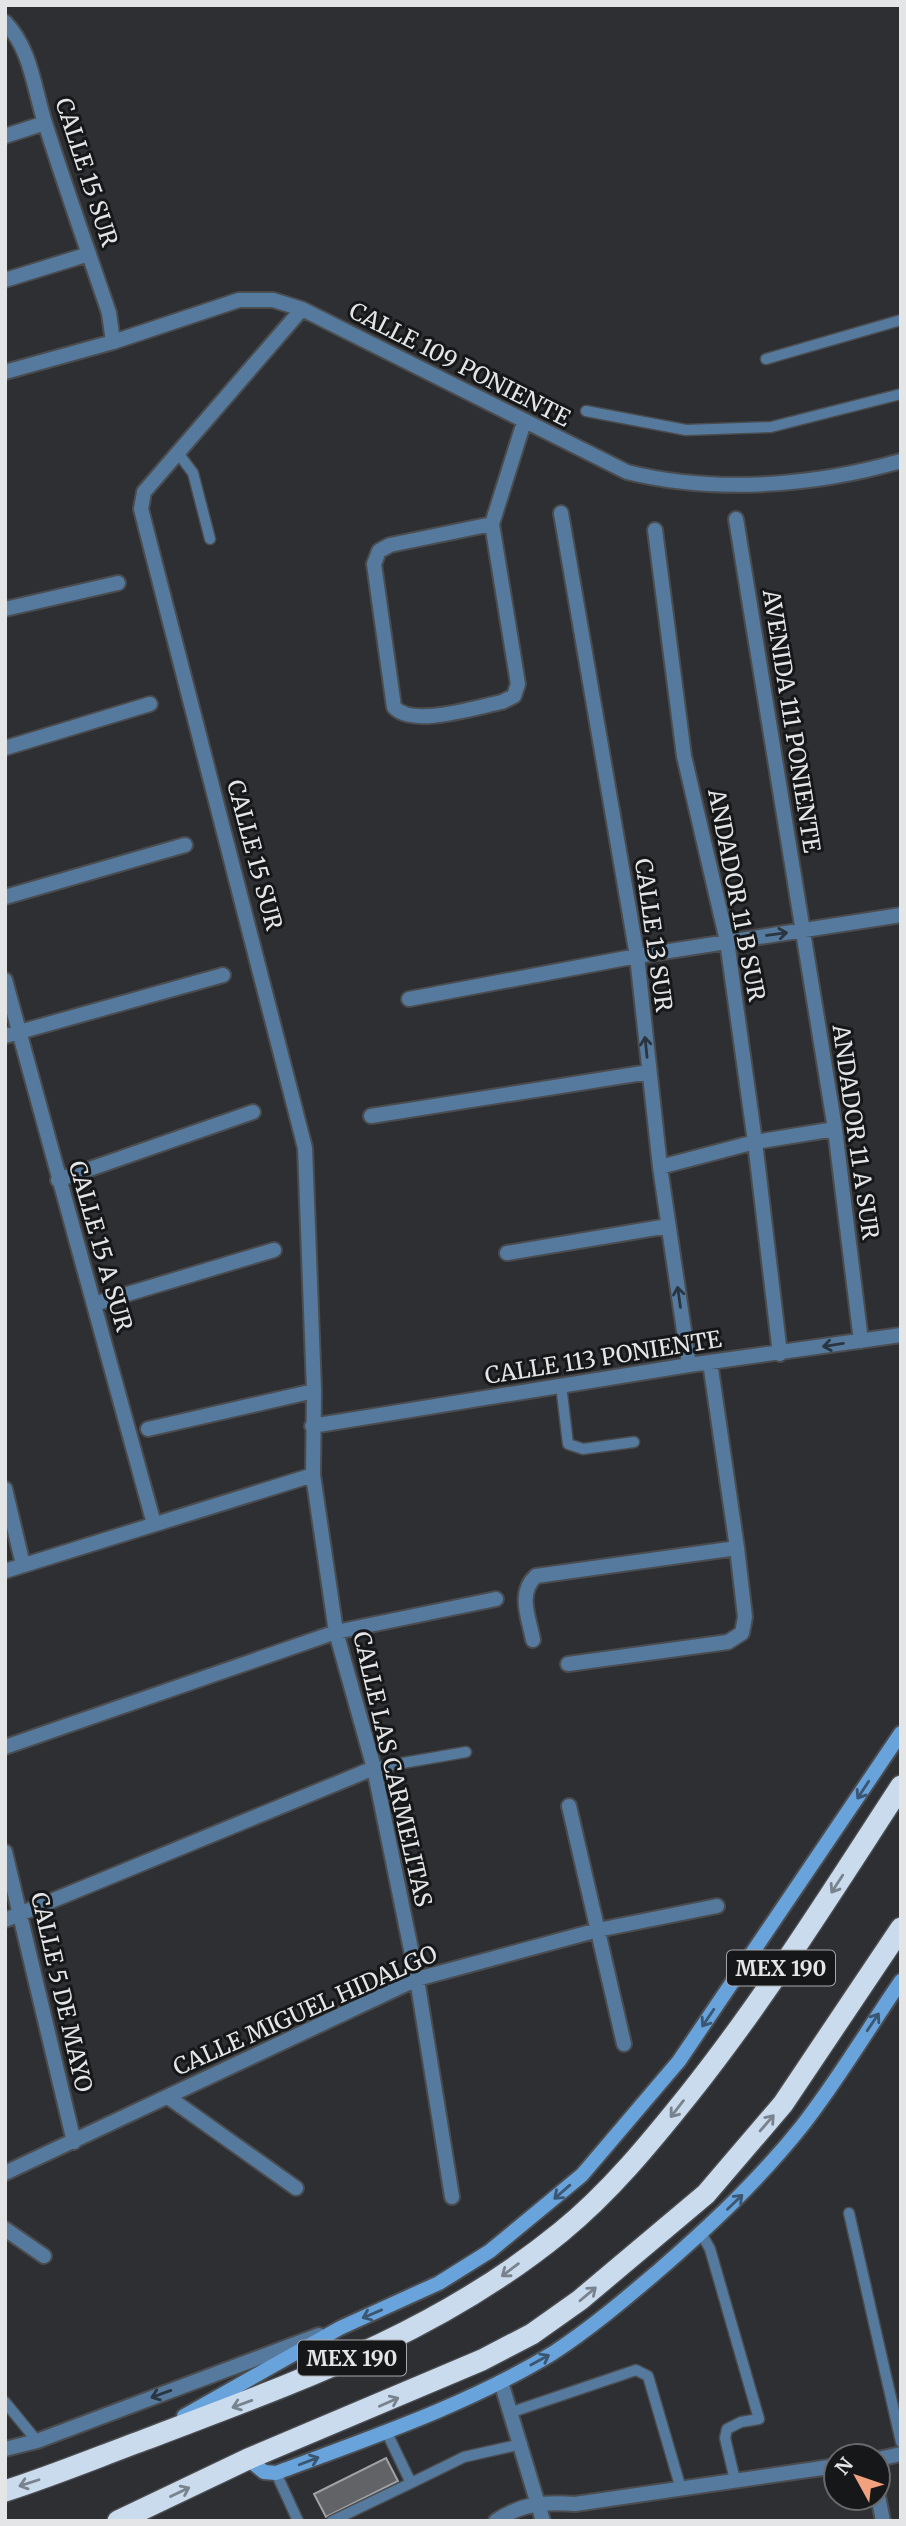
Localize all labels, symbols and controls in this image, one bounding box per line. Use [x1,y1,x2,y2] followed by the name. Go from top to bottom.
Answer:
[49,94,125,250] street label: CALLE 15 SUR
[344,296,576,433] street label: CALLE 109 PONIENTE
[757,586,827,855] street label: AVENIDA 111 PONIENTE
[221,777,289,933] street label: CALLE 15 SUR
[702,785,772,1004] street label: ANDADOR 11 B SUR
[629,857,679,1013] street label: CALLE 13 SUR
[765,927,788,940] one-way arrow
[826,1022,885,1241] street label: ANDADOR 11 A SUR
[640,1037,653,1059] one-way arrow
[63,1157,139,1335] street label: CALLE 15 A SUR
[672,1286,685,1309] one-way arrow
[483,1324,724,1390] street label: CALLE 113 PONIENTE
[822,1339,845,1352] one-way arrow
[347,1629,439,1909] street label: CALLE LAS CARMELITAS
[856,1779,870,1799] one-way arrow
[830,1874,844,1894] one-way arrow
[25,1889,99,2095] street label: CALLE 5 DE MAYO
[168,1939,442,2081] street label: CALLE MIGUEL HIDALGO
[727,1951,835,1986] road number: MEX 190
[701,2008,715,2028] one-way arrow
[866,2012,880,2032] one-way arrow
[669,2100,684,2118] one-way arrow
[759,2115,774,2133] one-way arrow
[553,2184,571,2200] one-way arrow
[727,2193,744,2210] one-way arrow
[501,2263,520,2277] one-way arrow
[578,2286,596,2302] one-way arrow
[361,2308,383,2321] one-way arrow
[298,2340,406,2376] road number: MEX 190
[529,2353,549,2367] one-way arrow
[151,2389,173,2401] one-way arrow
[377,2395,399,2408] one-way arrow
[232,2399,253,2412] one-way arrow
[822,2442,892,2512] north arrow
[298,2453,320,2466] one-way arrow
[830,2453,858,2480] text: N
[18,2478,40,2491] one-way arrow
[169,2484,190,2498] one-way arrow

